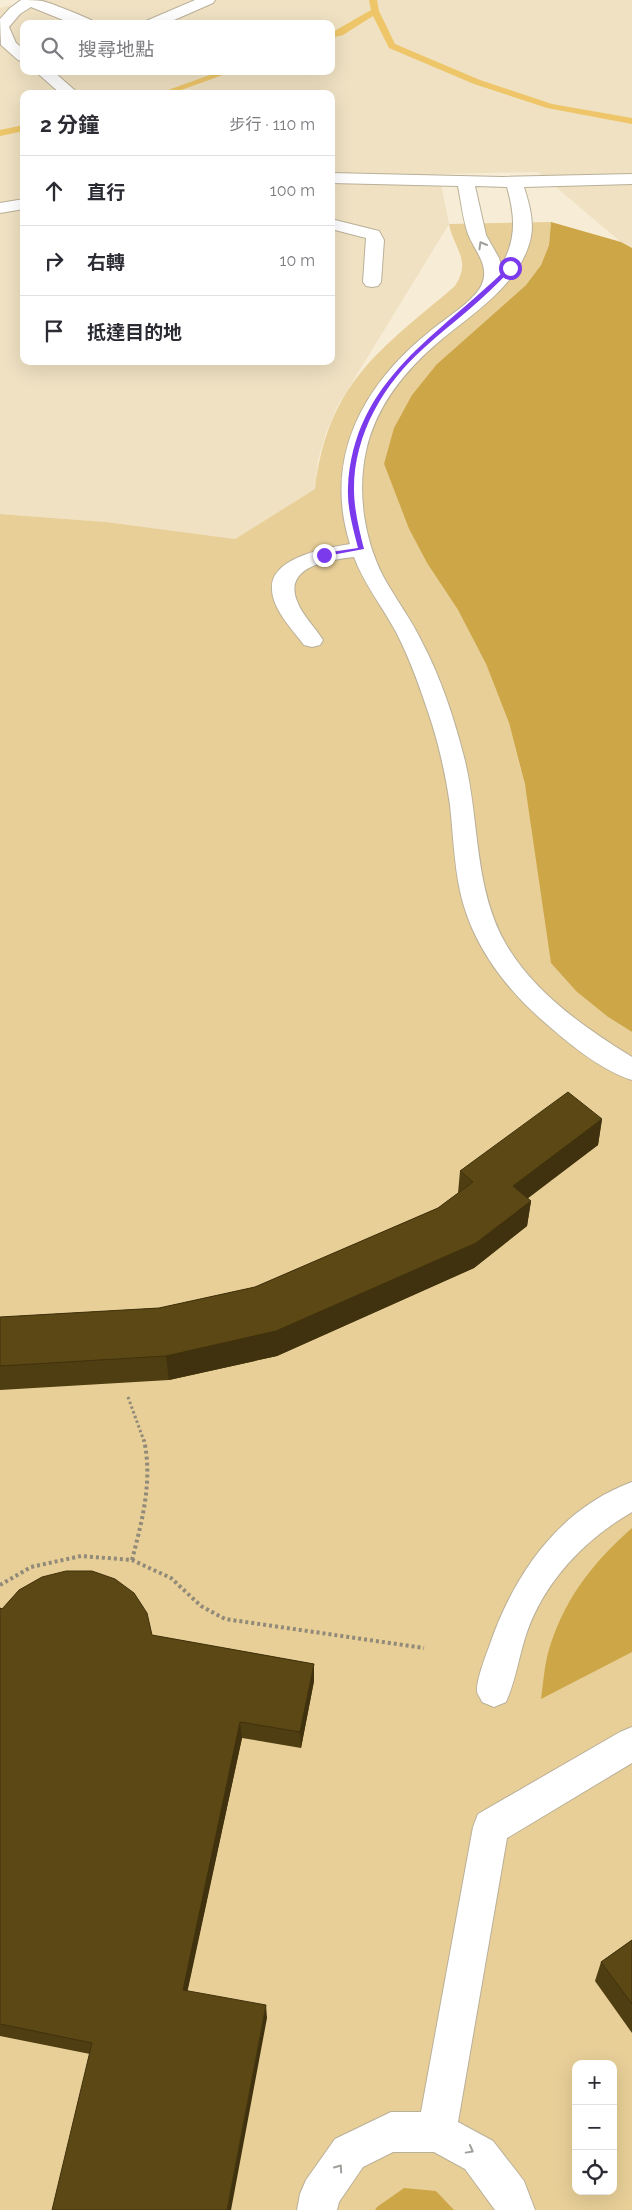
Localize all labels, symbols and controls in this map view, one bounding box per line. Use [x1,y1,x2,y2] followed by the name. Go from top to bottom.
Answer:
[20,20,335,75] search box
[38,34,66,62] icon: search
[78,38,154,60] text: 搜尋地點
[40,112,99,137] text: 2 分鐘
[230,115,315,134] text: 步行 · 110 m
[40,177,68,205] icon: ahead
[87,181,125,203] text: 直行
[270,181,315,200] text: 100 m
[479,241,489,250] one-way arrow
[40,247,68,275] icon: right
[87,251,125,273] text: 右轉
[280,251,315,270] text: 10 m
[499,257,522,280] route start
[40,317,68,345] icon: arrive
[87,321,182,343] text: 抵達目的地
[313,544,336,567] route end
[572,2060,617,2195] map controls
[572,2060,617,2105] button: +
[572,2105,617,2150] button: −
[465,2144,474,2154] one-way arrow
[572,2150,617,2195] button: locate
[333,2164,342,2173] one-way arrow

